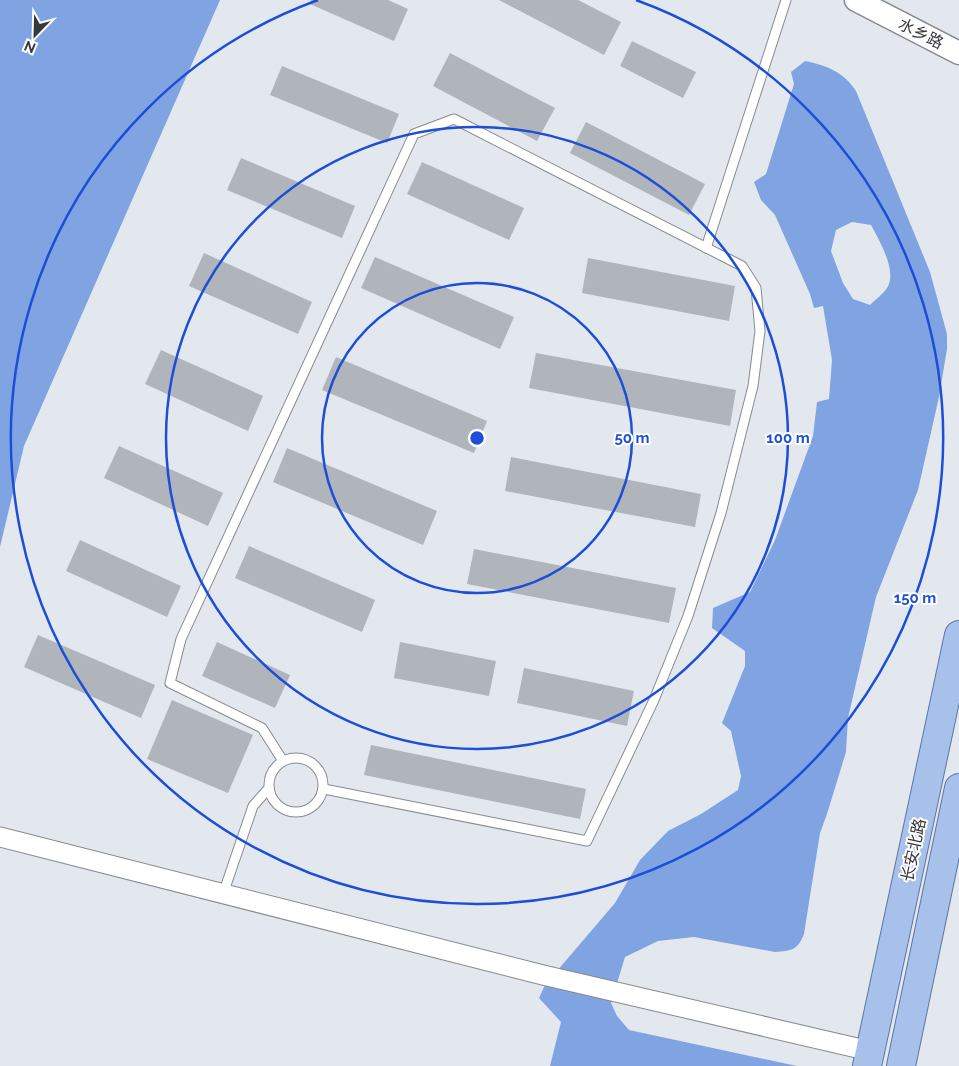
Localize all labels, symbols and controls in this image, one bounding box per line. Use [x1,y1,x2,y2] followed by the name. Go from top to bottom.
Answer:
[10,10,60,60] north arrow
[895,14,946,53] street label: 水乡路
[22,38,38,56] text: N
[468,429,486,447] centre of rings
[614,429,650,447] text: 50 m
[766,429,810,447] text: 100 m
[894,589,936,607] text: 150 m
[898,817,929,883] street label: 长安北路

